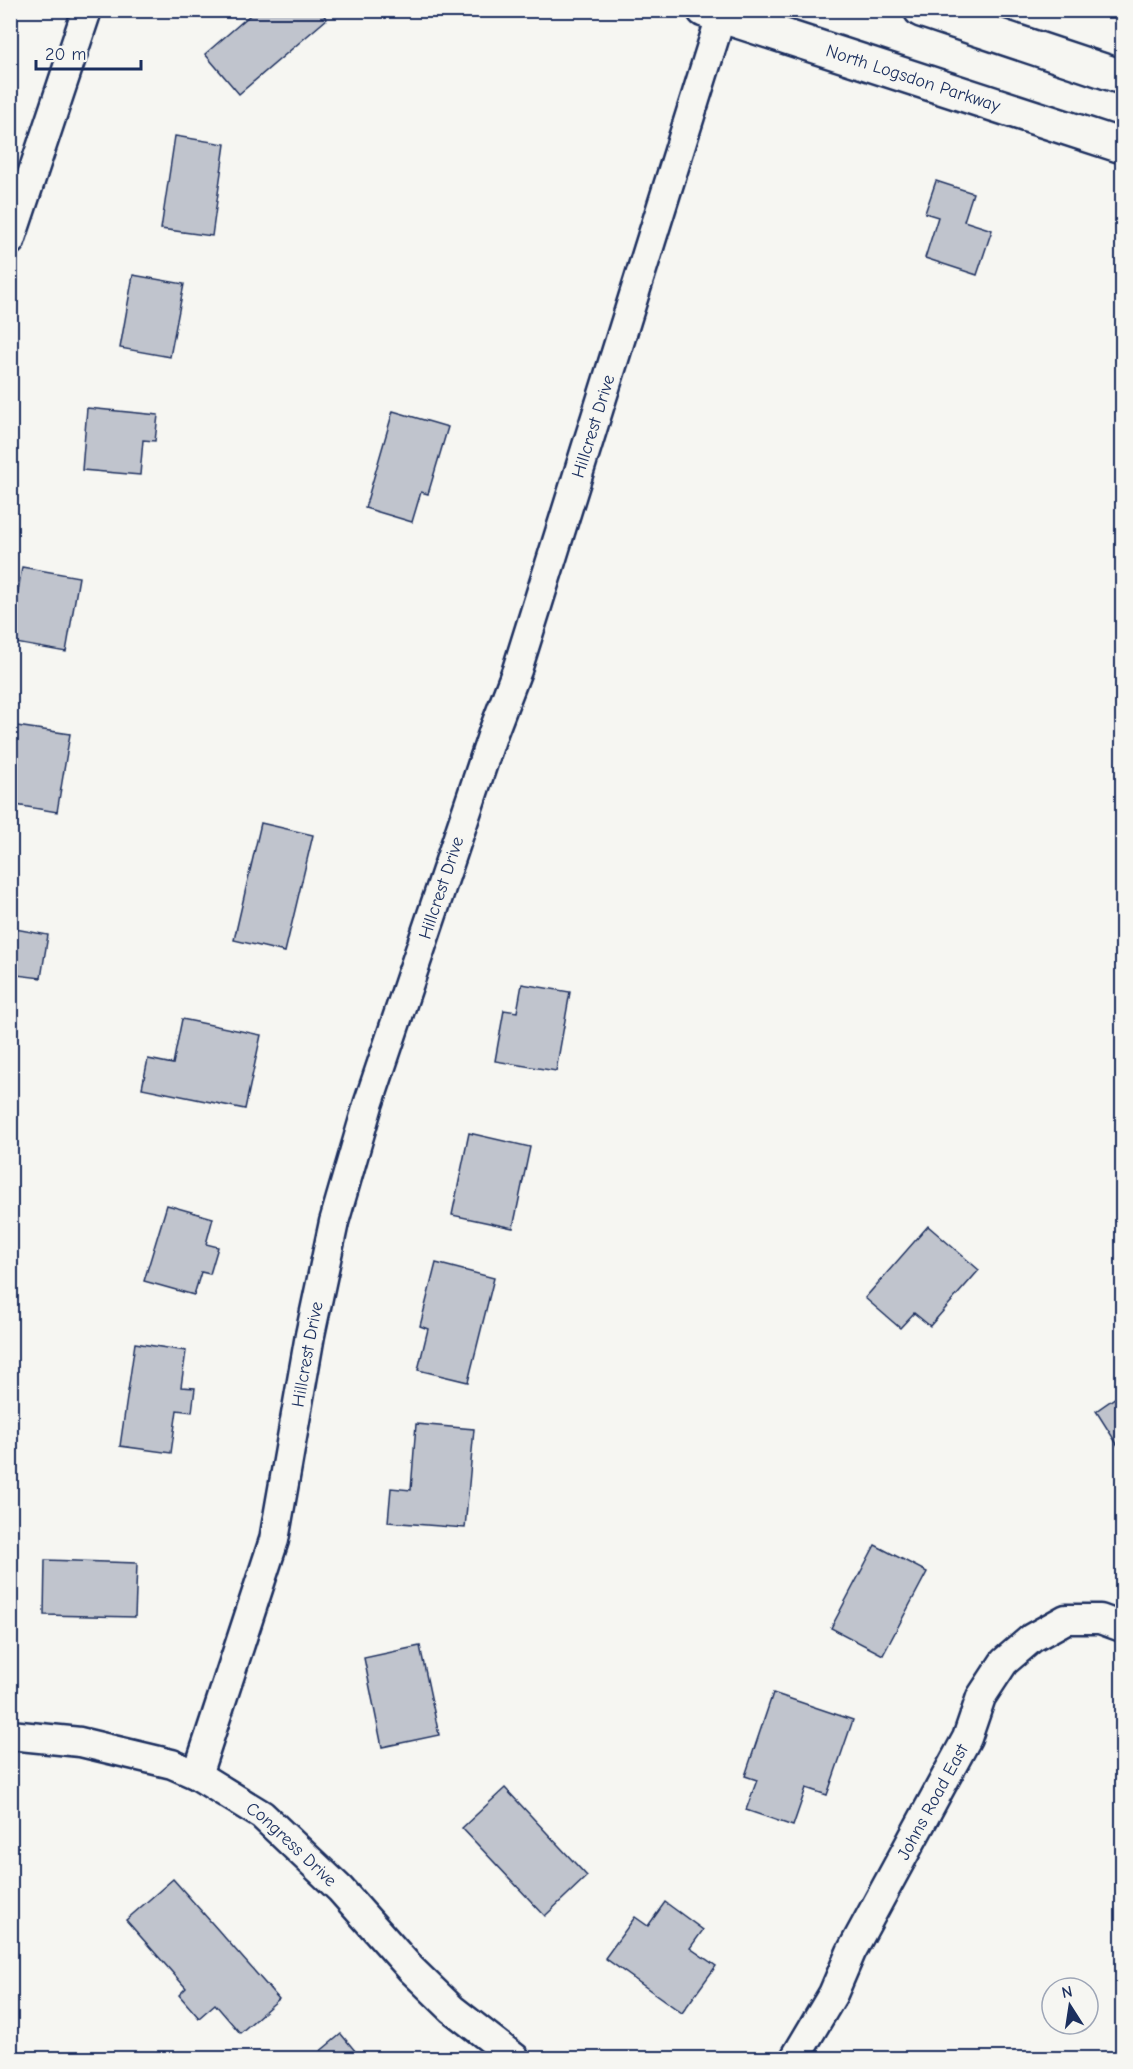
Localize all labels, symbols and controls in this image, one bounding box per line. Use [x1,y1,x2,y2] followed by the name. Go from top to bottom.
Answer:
[36,33,141,71] scale bar
[823,40,1004,117] street label: North Logsdon Parkway
[45,44,86,65] text: 20 m
[568,372,620,481] street label: Hillcrest Drive
[414,834,468,942] street label: Hillcrest Drive
[288,1300,328,1409] street label: Hillcrest Drive
[893,1740,973,1864] street label: Johns Road East
[242,1798,341,1891] street label: Congress Drive
[1040,1976,1100,2036] north arrow
[1060,1982,1074,2002] text: N

